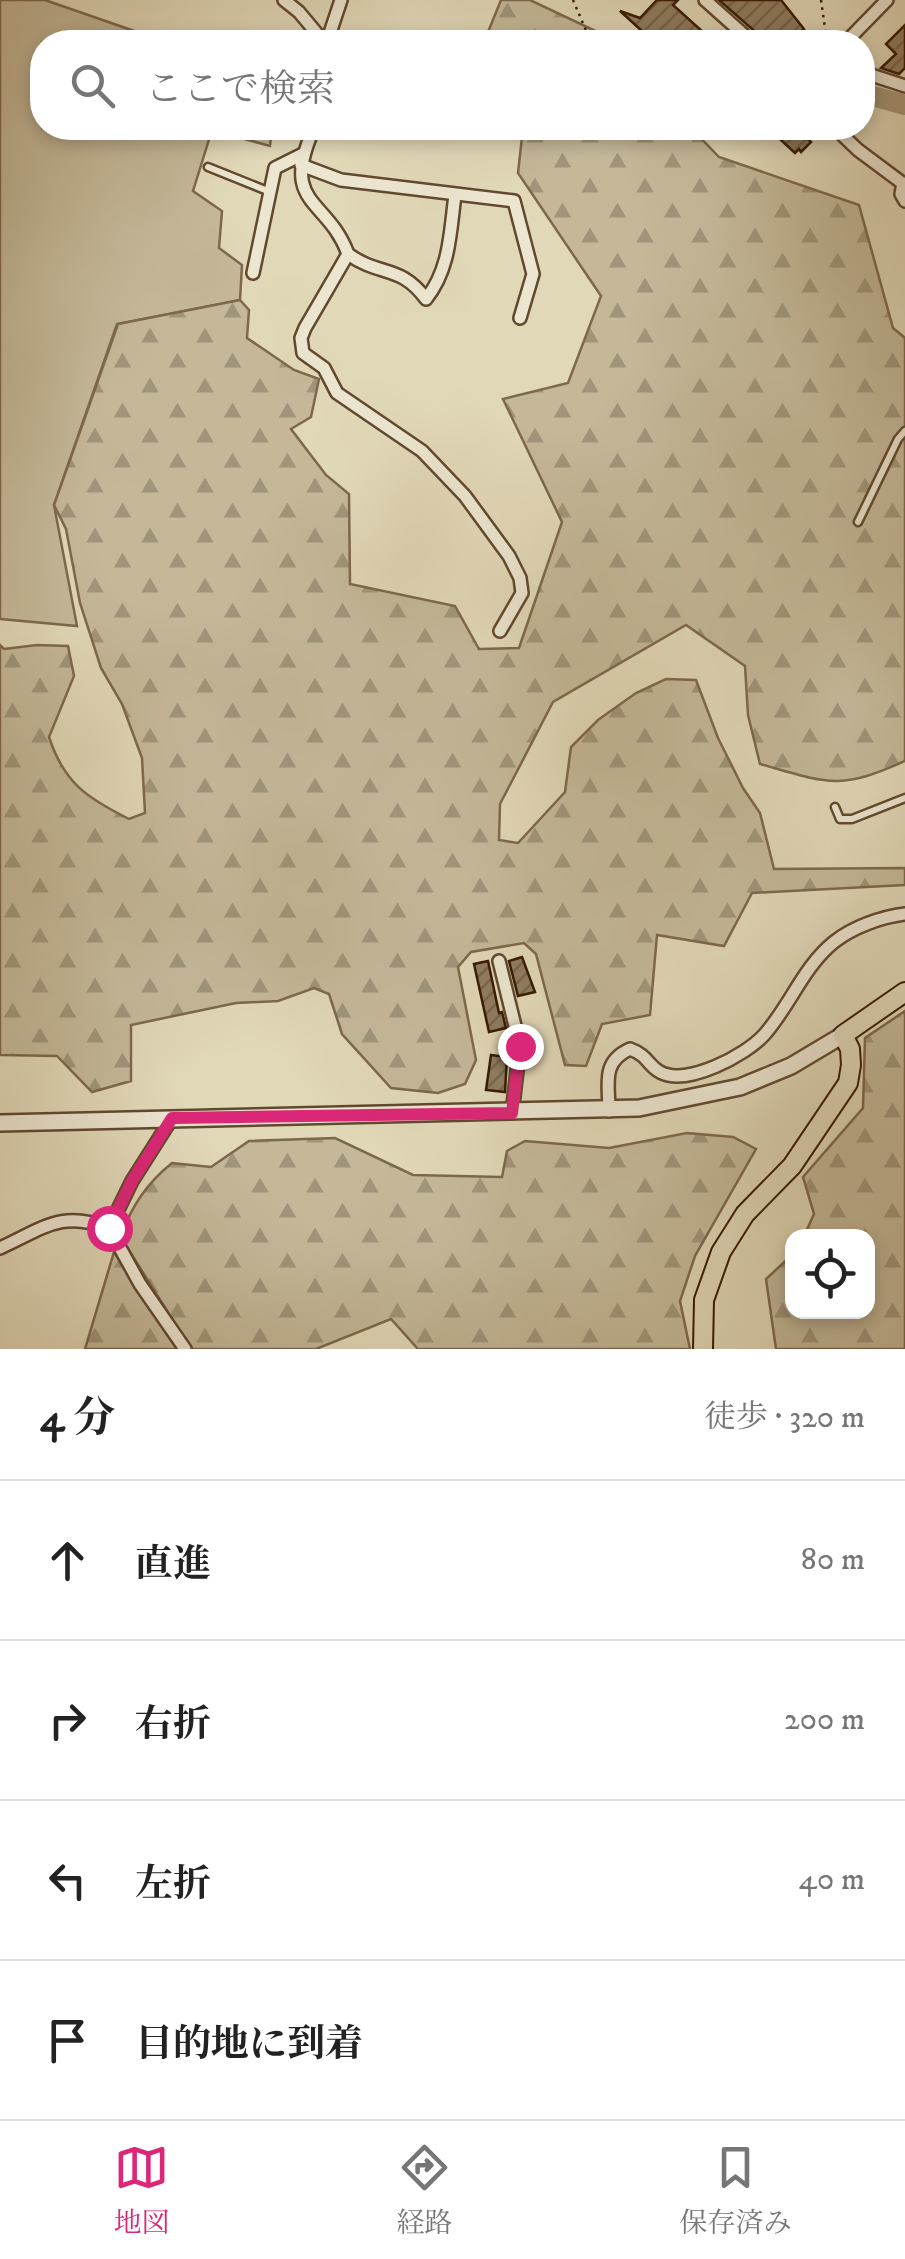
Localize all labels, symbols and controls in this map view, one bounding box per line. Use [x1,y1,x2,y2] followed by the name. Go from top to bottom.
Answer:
[30,30,875,140] search box
[65,58,120,113] icon: search
[145,66,335,114] text: ここで検索
[498,1024,544,1070] route end
[87,1206,133,1252] route start
[785,1229,875,1319] map controls
[785,1229,875,1319] button: locate
[40,1393,115,1445] text: 4 分
[704,1398,865,1438] text: 徒歩 · 320 m
[40,1533,95,1588] icon: ahead
[801,1540,865,1580] text: 80 m
[135,1541,211,1589] text: 直進
[40,1693,95,1748] icon: right
[784,1700,865,1740] text: 200 m
[135,1701,211,1749] text: 右折
[40,1853,95,1908] icon: left
[798,1860,865,1900] text: 40 m
[135,1861,211,1909] text: 左折
[40,2013,95,2068] icon: arrive
[135,2021,363,2069] text: 目的地に到着
[113,2140,170,2241] tab: 地図
[396,2140,453,2241] tab: 経路
[679,2140,792,2241] tab: 保存済み

